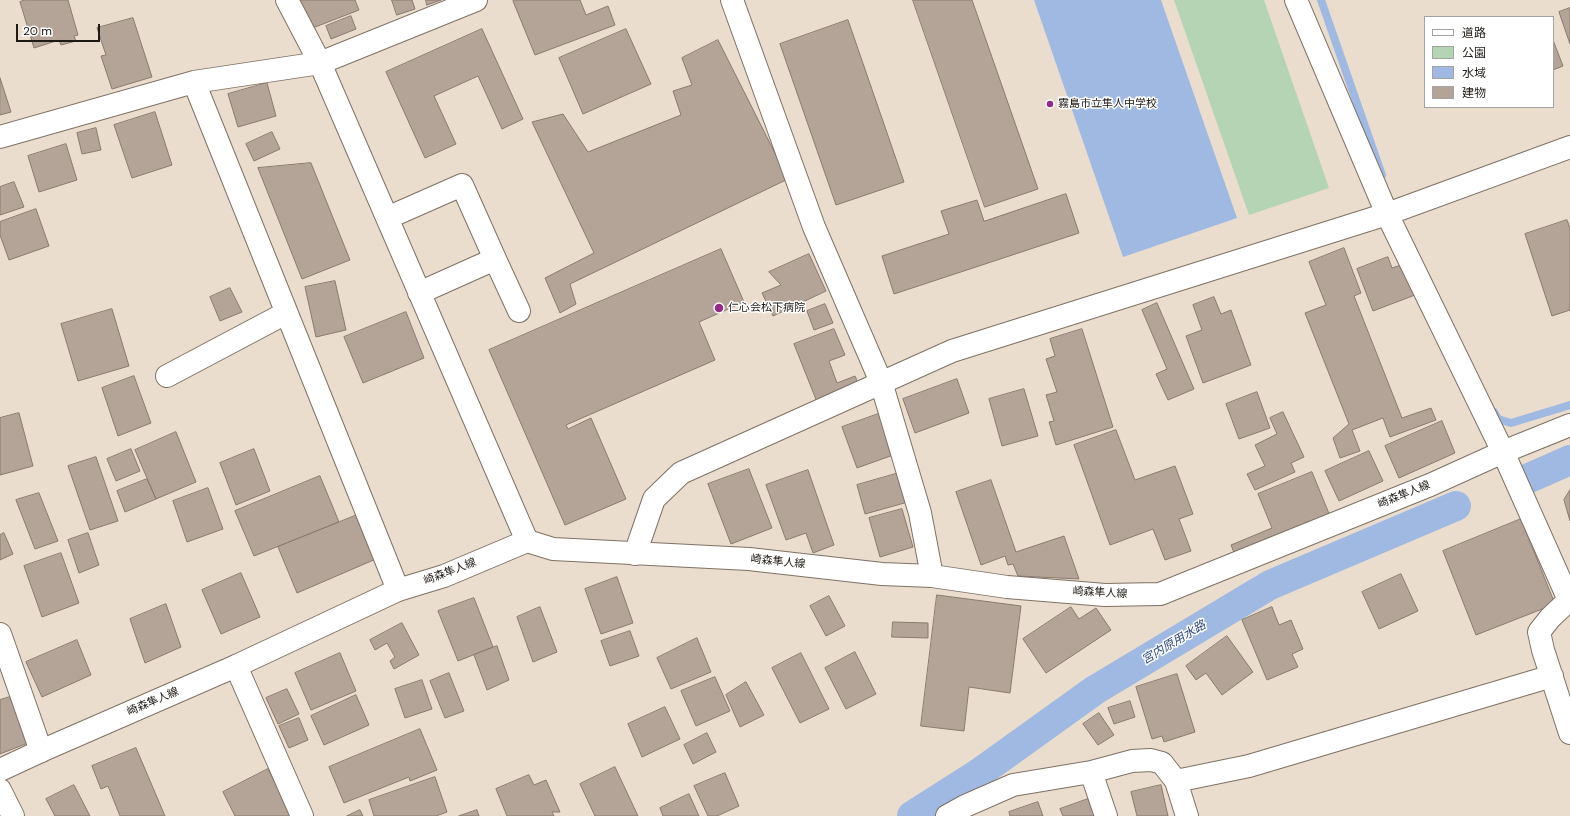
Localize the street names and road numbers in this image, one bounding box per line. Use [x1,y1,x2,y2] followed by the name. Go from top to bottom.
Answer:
[1376,479,1432,511] street label: 崎森隼人線
[750,553,806,571] street label: 崎森隼人線
[422,556,478,588] street label: 崎森隼人線
[1072,585,1128,601] street label: 崎森隼人線
[125,685,181,719] street label: 崎森隼人線

